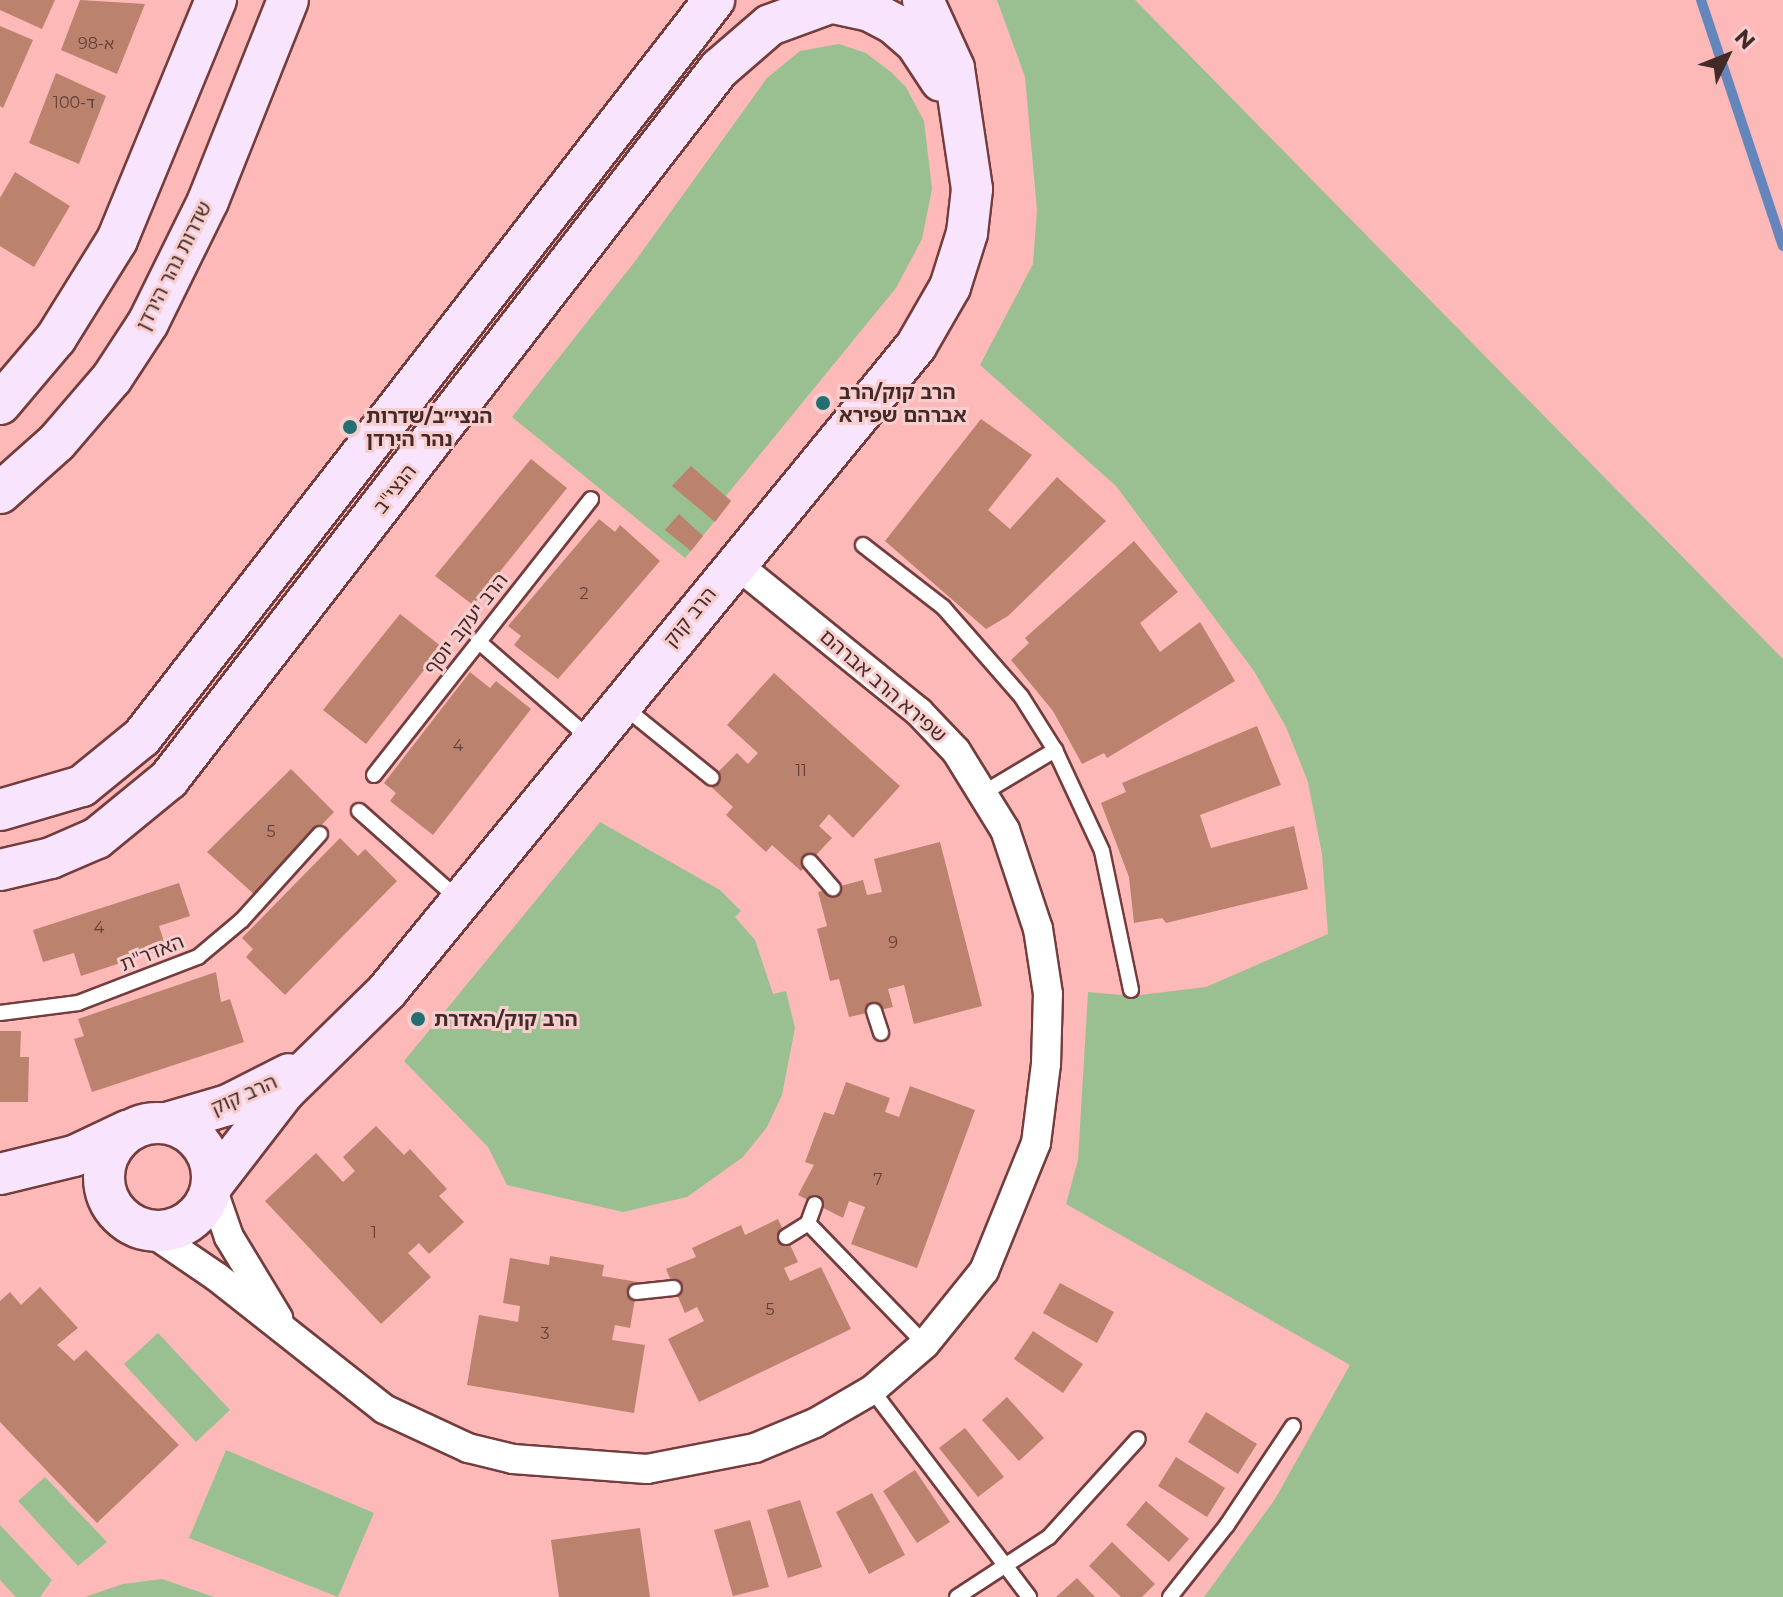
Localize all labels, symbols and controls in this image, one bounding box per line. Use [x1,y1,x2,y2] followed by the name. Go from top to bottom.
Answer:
[1687,16,1767,96] north arrow
[1729,24,1761,55] text: N
[78,34,114,54] house number: 98-א
[53,93,95,113] house number: 100-ד
[131,197,217,335] street label: שדרות נהר הירדן
[839,380,966,427] place label: הרב קוק/הרב אברהם שפירא
[814,394,832,412] marker: הרב קוק/הרב אברהם שפירא
[366,404,492,451] place label: הנצי״ב/שדרות נהר הירדן
[341,418,359,436] marker: הנצי״ב/שדרות נהר הירדן
[368,460,422,518] street label: הנצי"ב
[419,568,513,680] street label: הרב יעקב יוסף
[659,582,721,652] street label: הרב קוק
[579,584,589,604] house number: 2
[815,625,951,747] street label: שפירא הרב אברהם
[453,736,463,756] house number: 4
[795,761,807,781] house number: 11
[266,822,276,842] house number: 5
[94,918,104,938] house number: 4
[116,929,188,977] street label: האדר"ת
[888,933,898,953] house number: 9
[434,1007,578,1031] place label: הרב קוק/האדרת
[409,1010,427,1028] marker: הרב קוק/האדרת
[207,1070,281,1120] street label: הרב קוק
[873,1170,883,1190] house number: 7
[371,1223,377,1243] house number: 1
[765,1300,775,1320] house number: 5
[540,1324,550,1344] house number: 3

